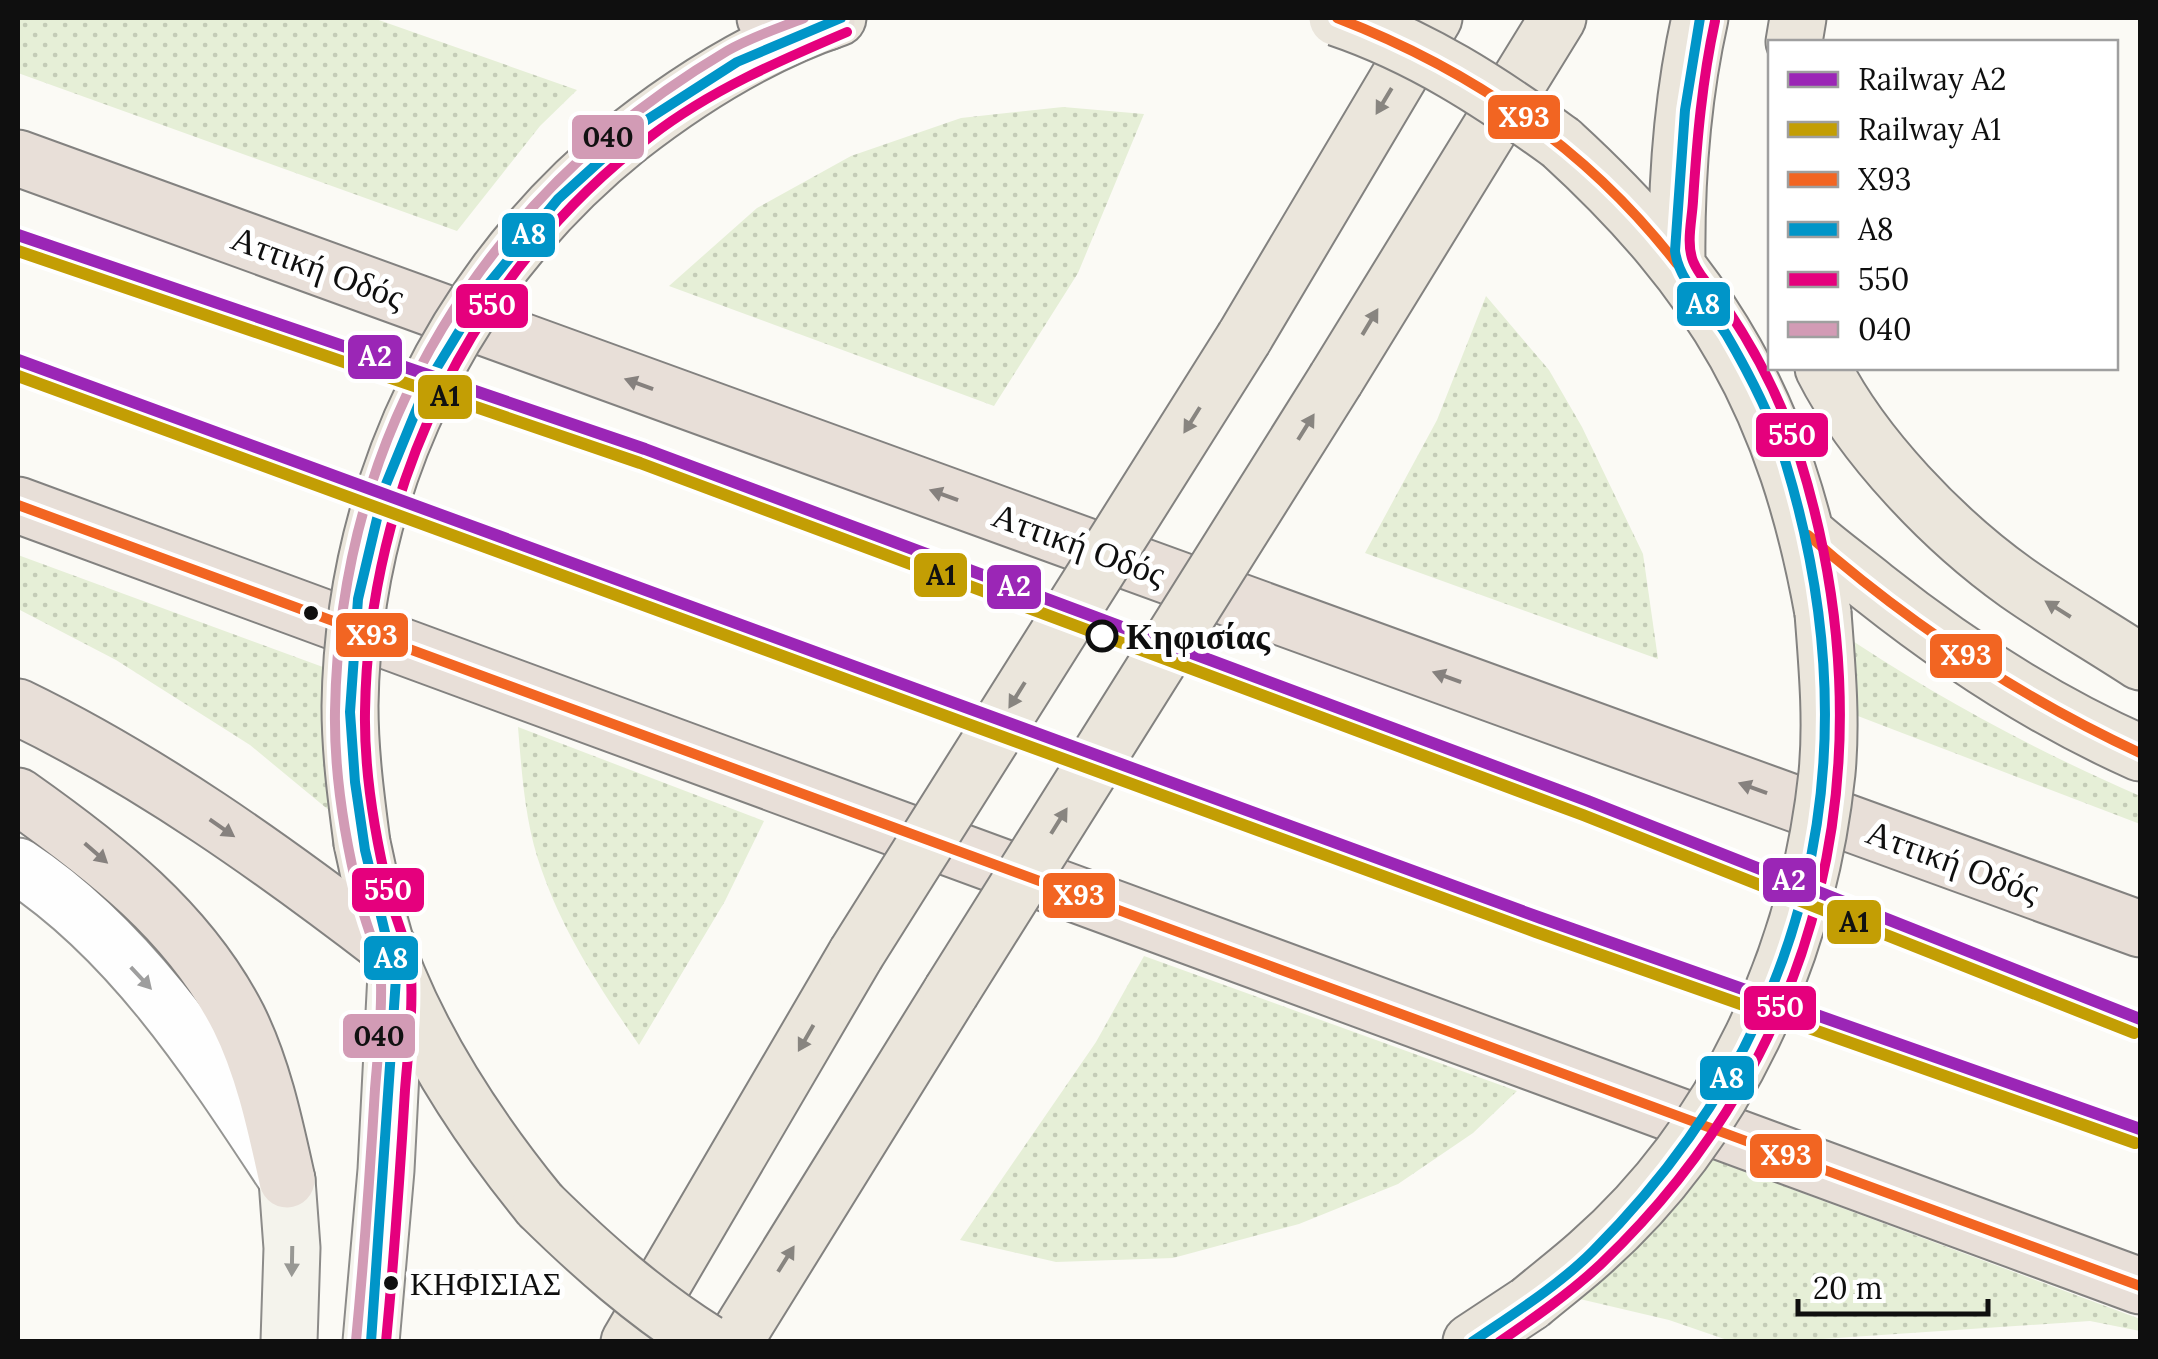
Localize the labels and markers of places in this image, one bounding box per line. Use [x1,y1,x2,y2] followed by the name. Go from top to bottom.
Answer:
[301,603,321,623] unlabelled marker
[1126,614,1271,659] place label: Κηφισίας
[1087,621,1117,651] marker: Κηφισίας
[410,1263,561,1304] place label: ΚΗΦΙΣΙΑΣ
[381,1273,401,1293] marker: ΚΗΦΙΣΙΑΣ

